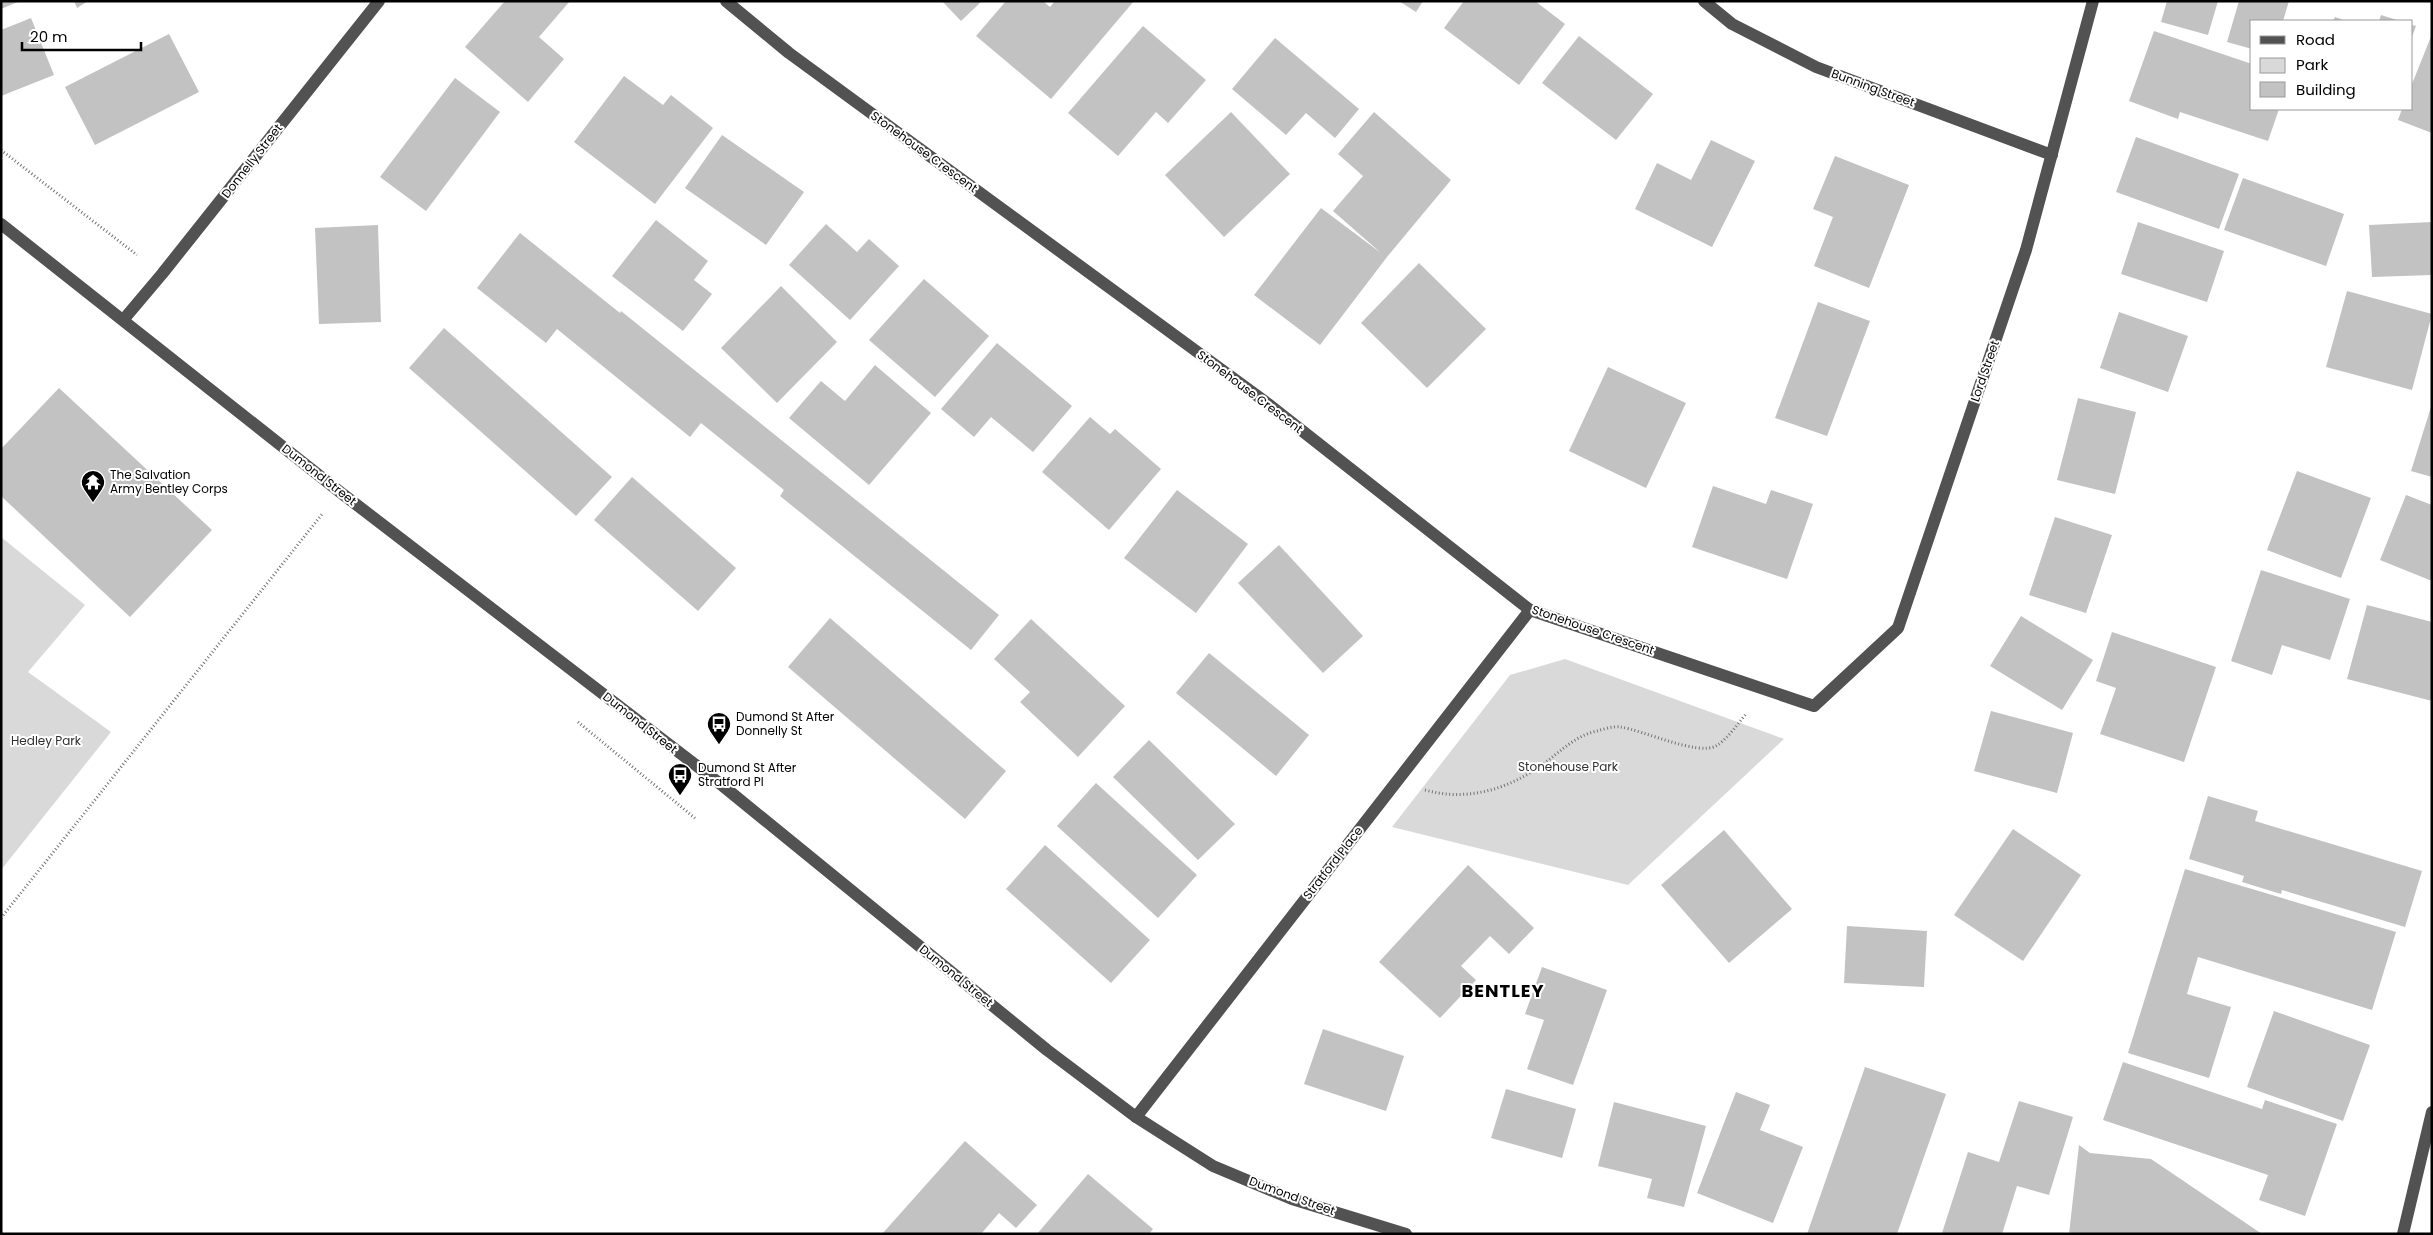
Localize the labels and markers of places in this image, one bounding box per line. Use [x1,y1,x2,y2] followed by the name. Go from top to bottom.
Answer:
[110,466,228,497] place label: The Salvation Army Bentley Corps
[80,469,106,503] temple icon: The Salvation Army Bentley Corps
[736,708,835,739] place label: Dumond St After Donnelly St
[706,711,732,745] bus stop icon: Dumond St After Donnelly St
[698,759,797,790] place label: Dumond St After Stratford Pl
[667,762,693,796] bus stop icon: Dumond St After Stratford Pl

